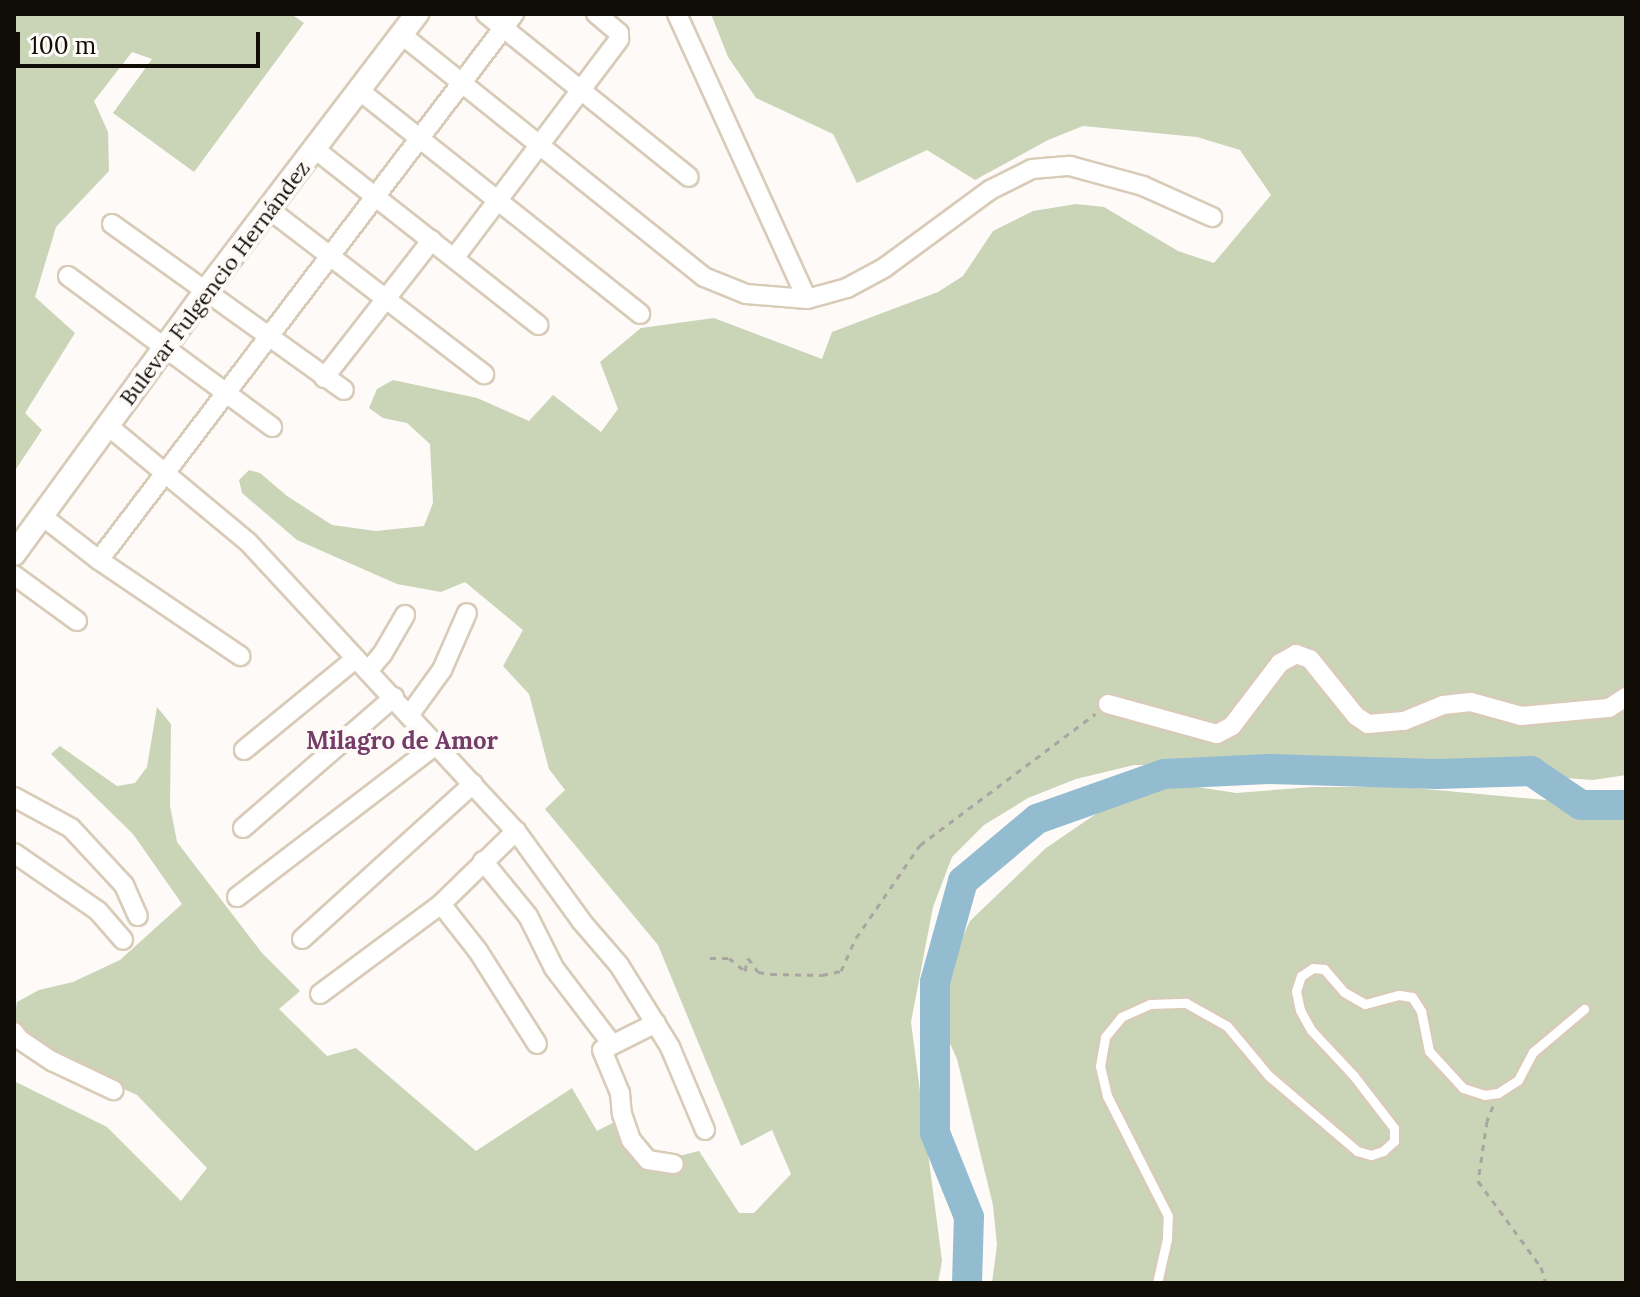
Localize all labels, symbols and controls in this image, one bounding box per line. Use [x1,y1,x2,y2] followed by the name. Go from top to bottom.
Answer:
[20,16,264,66] scale bar
[30,30,96,61] text: 100 m
[114,156,316,410] street label: Bulevar Fulgencio Hernández
[306,727,498,755] district label: Milagro de Amor

